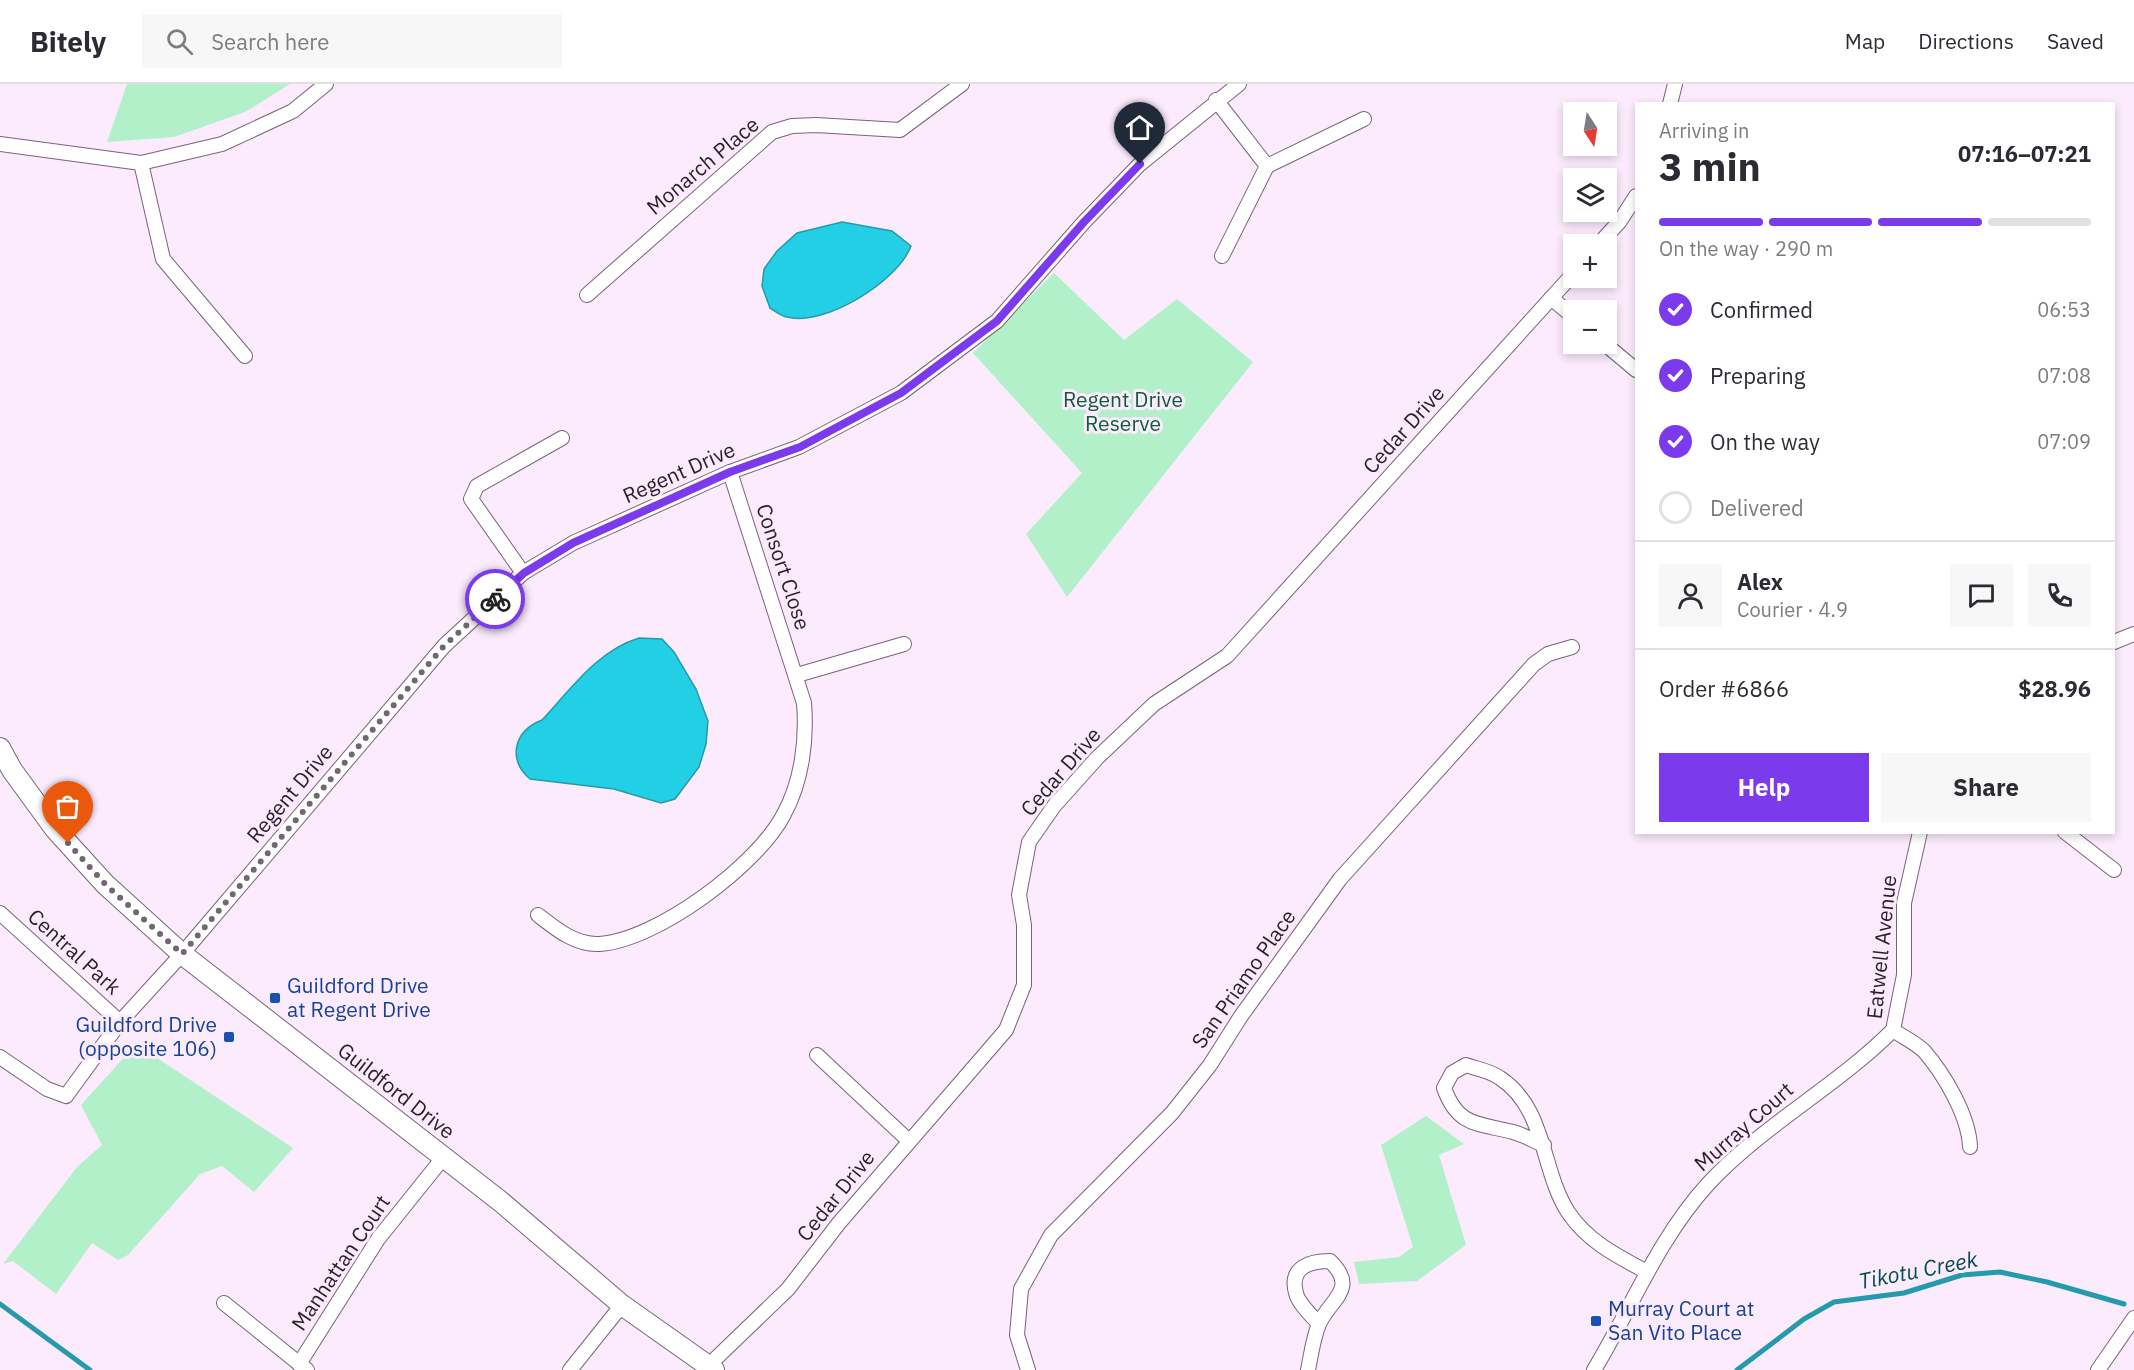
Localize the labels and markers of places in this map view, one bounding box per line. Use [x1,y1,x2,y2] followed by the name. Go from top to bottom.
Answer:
[1114,102,1165,164] pin
[42,781,93,843] pin
[287,971,431,1023] place label: Guildford Drive at Regent Drive
[268,991,282,1005] marker: Guildford Drive at Regent Drive
[75,1010,217,1062] place label: Guildford Drive (opposite 106)
[222,1030,236,1044] marker: Guildford Drive (opposite 106)
[1608,1294,1754,1346] place label: Murray Court at San Vito Place
[1589,1314,1603,1328] marker: Murray Court at San Vito Place

